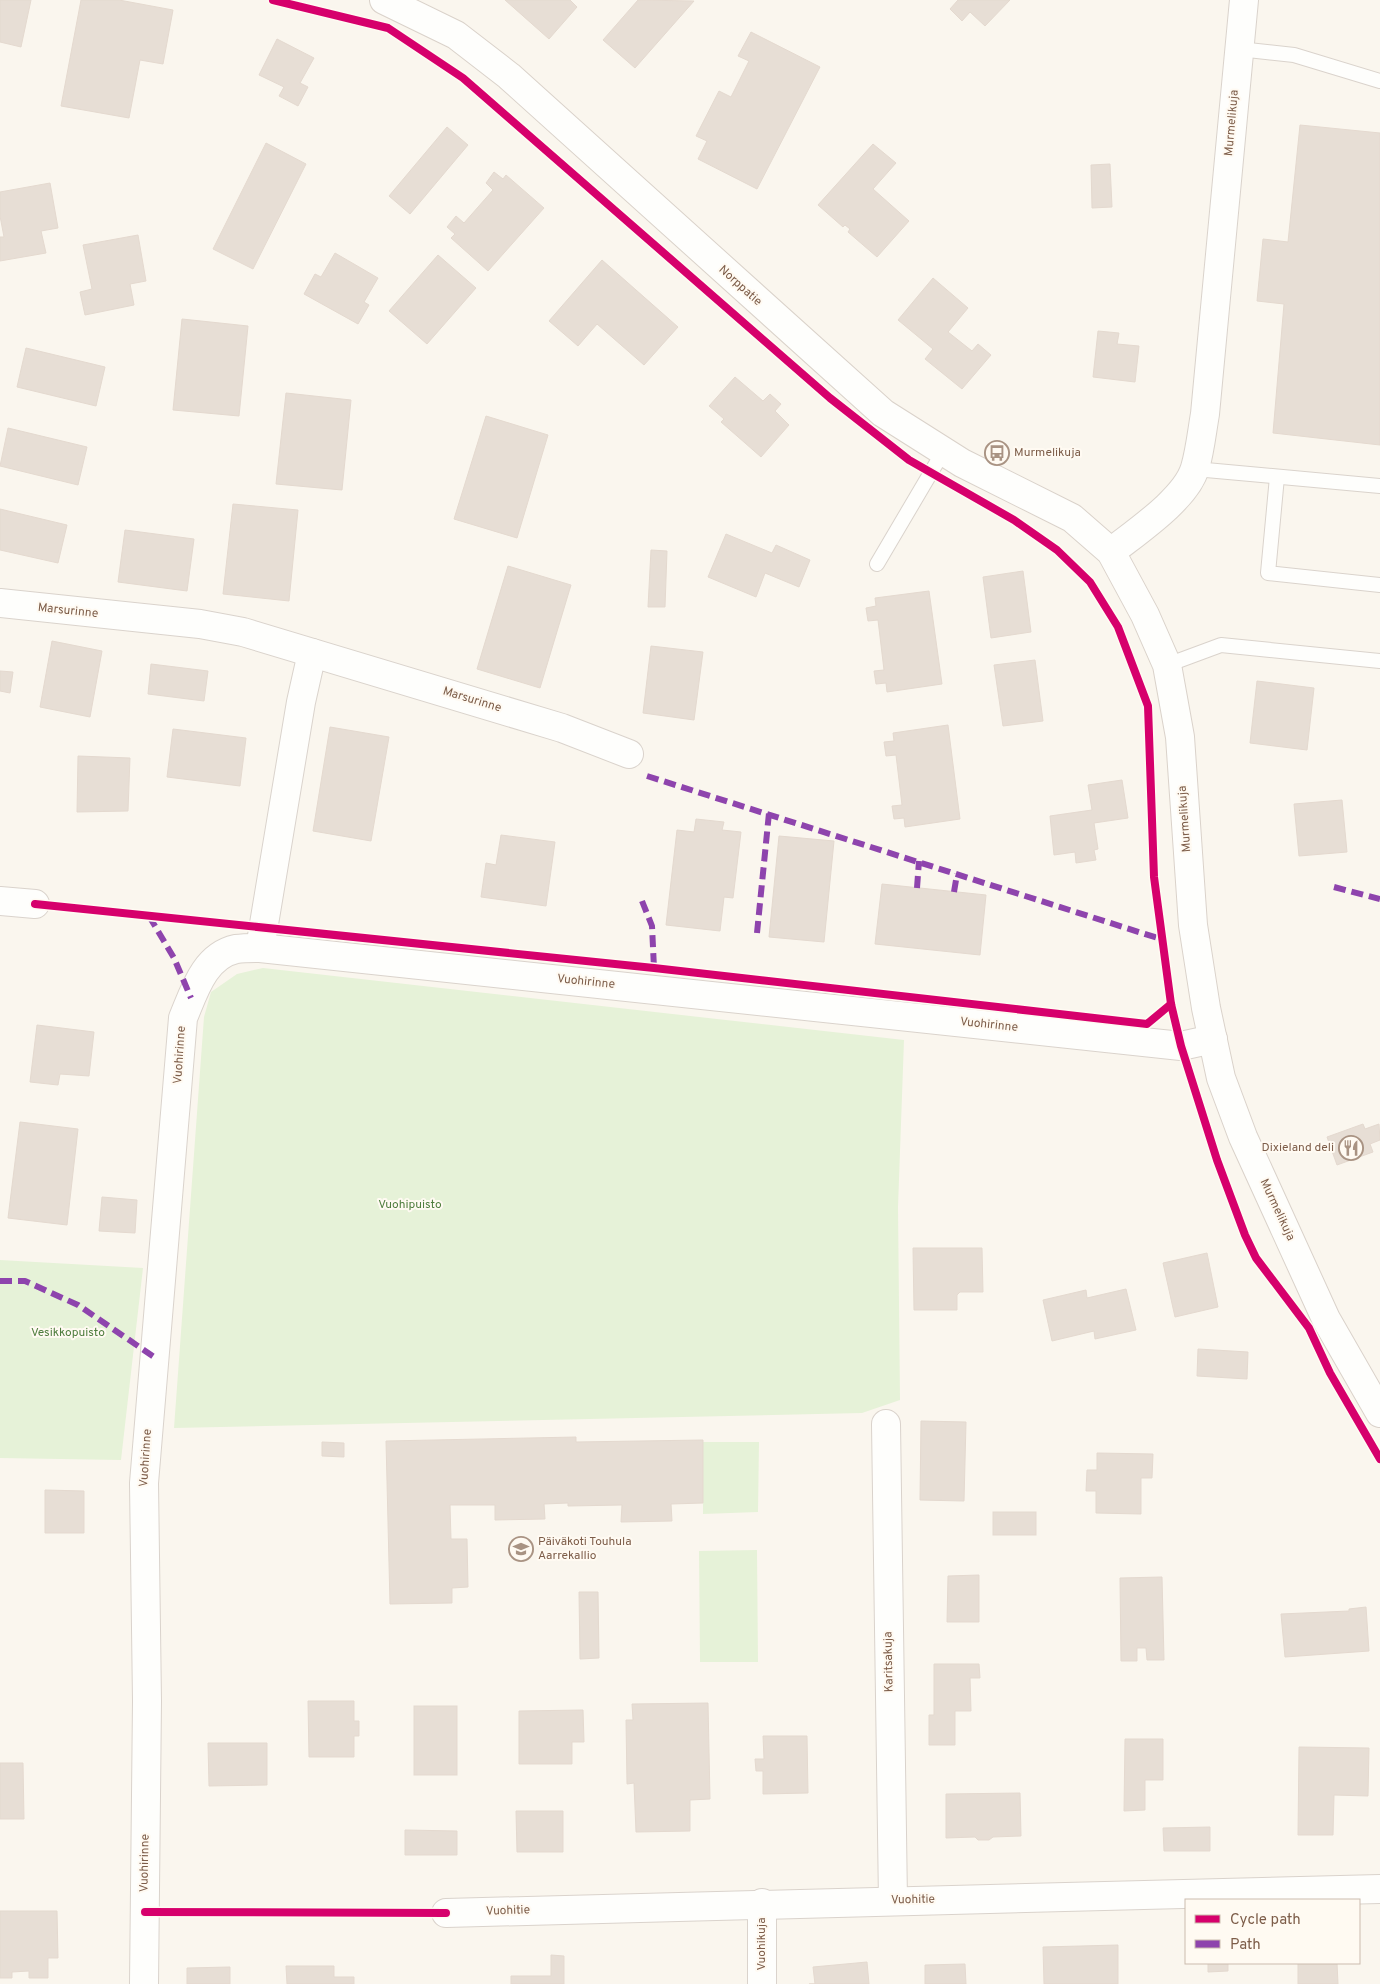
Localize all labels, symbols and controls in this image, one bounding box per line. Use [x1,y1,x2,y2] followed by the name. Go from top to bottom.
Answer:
[1221,89,1243,157] street label: Murmelikuja
[715,262,765,310] street label: Norppatie
[984,440,1010,466] bus stop icon: Murmelikuja
[1014,445,1081,461] place label: Murmelikuja
[37,600,99,622] street label: Marsurinne
[441,683,503,717] street label: Marsurinne
[1175,785,1195,853] street label: Murmelikuja
[556,971,616,993] street label: Vuohirinne
[959,1014,1019,1036] street label: Vuohirinne
[170,1025,190,1085] street label: Vuohirinne
[1338,1135,1364,1161] restaurant icon: Dixieland deli
[1262,1140,1334,1156] place label: Dixieland deli
[1256,1176,1298,1244] street label: Murmelikuja
[378,1197,442,1213] park label: Vuohipuisto
[31,1325,105,1341] park label: Vesikkopuisto
[136,1428,156,1488] street label: Vuohirinne
[538,1534,632,1564] place label: Päiväkoti Touhula Aarrekallio
[508,1536,534,1562] school or university icon: Päiväkoti Touhula Aarrekallio
[880,1631,898,1693] street label: Karitsakuja
[136,1834,154,1892] street label: Vuohirinne
[891,1892,935,1908] street label: Vuohitie
[1185,1899,1360,1964] legend
[486,1902,530,1920] street label: Vuohitie
[1230,1911,1301,1930] text: Cycle path
[754,1918,770,1970] street label: Vuohikuja
[1230,1936,1261,1955] text: Path

